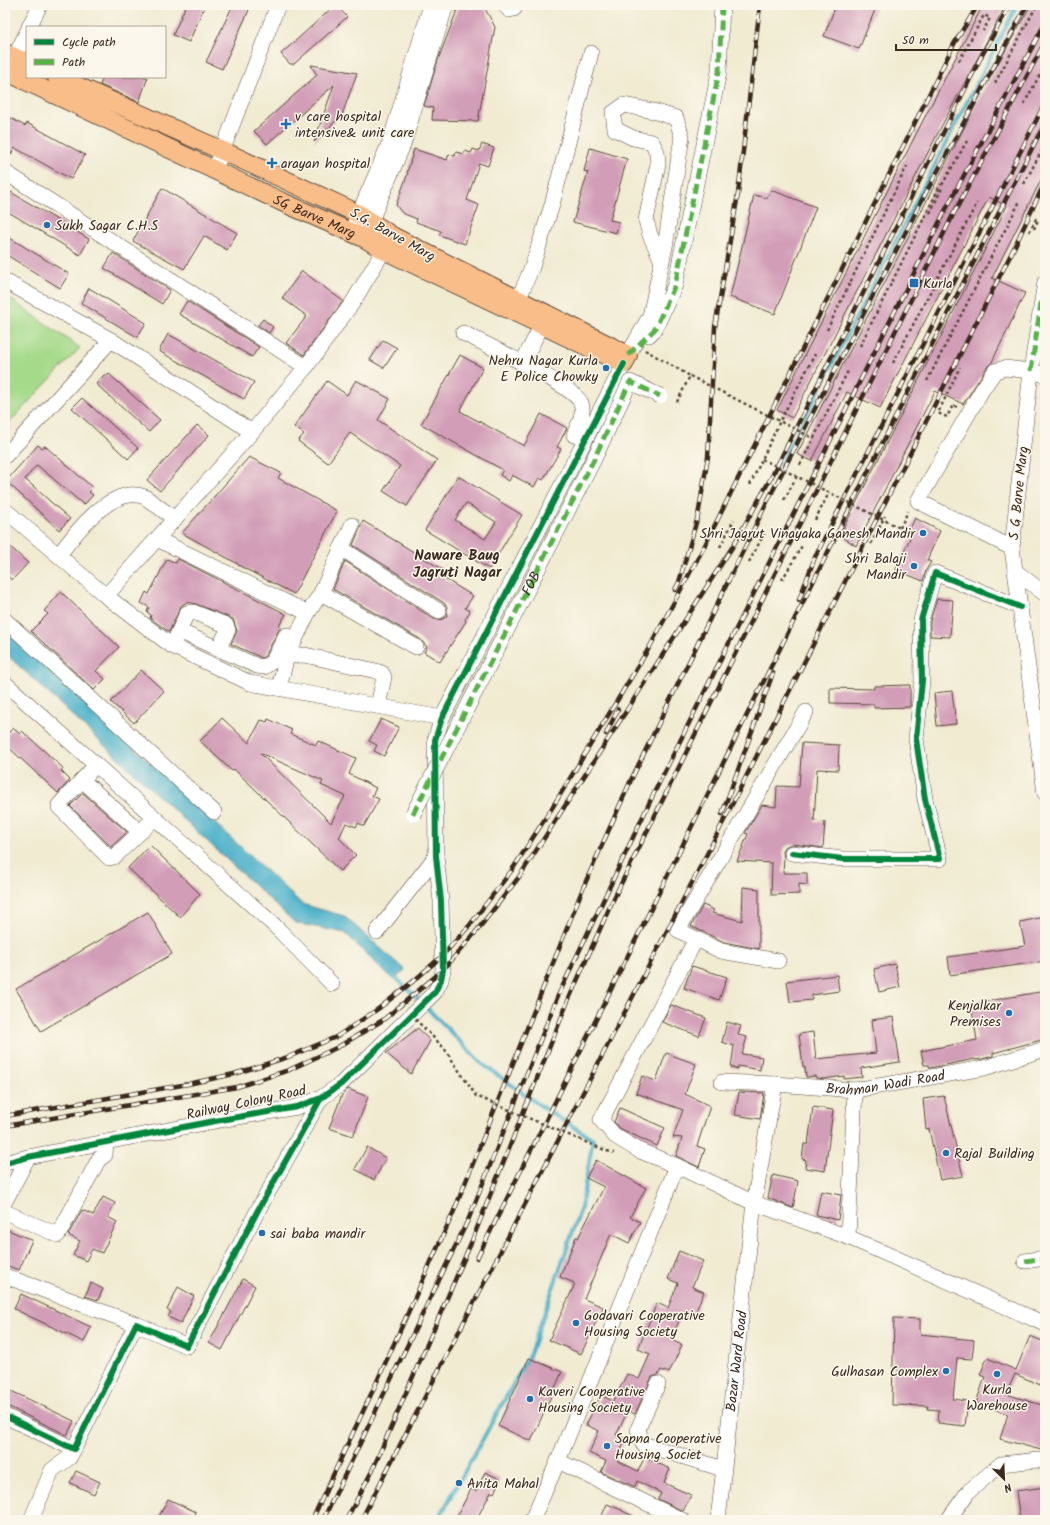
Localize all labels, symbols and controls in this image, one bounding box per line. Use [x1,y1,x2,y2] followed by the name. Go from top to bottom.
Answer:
[26,26,166,78] legend
[896,26,996,52] scale bar
[902,31,929,50] text: 50 m
[62,33,116,52] text: Cycle path
[62,53,85,72] text: Path
[295,106,415,144] place label: v care hospital intensive& unit care
[280,118,292,130] marker: v care hospital intensive& unit care
[281,153,371,175] place label: arayan hospital
[266,157,278,169] marker: arayan hospital
[269,189,359,245] street label: SG Barve Marg
[346,202,439,268] street label: S.G. Barve Marg
[55,215,159,237] place label: Sukh Sagar C.H.S
[42,220,52,230] marker: Sukh Sagar C.H.S
[923,273,953,295] place label: Kurla
[908,277,920,289] marker: Kurla
[489,350,598,388] place label: Nehru Nagar Kurla E Police Chowky
[601,363,611,373] marker: Nehru Nagar Kurla E Police Chowky
[1003,445,1035,541] street label: S G Barve Marg
[700,523,916,545] place label: Shri Jagrut Vinayaka Ganesh Mandir
[918,528,928,538] marker: Shri Jagrut Vinayaka Ganesh Mandir
[413,544,502,585] district label: Naware Baug Jagruti Nagar
[845,548,907,586] place label: Shri Balaji Mandir
[909,561,919,571] marker: Shri Balaji Mandir
[516,568,547,600] street label: FOB
[948,995,1002,1033] place label: Kenjalkar Premises
[1004,1008,1014,1018] marker: Kenjalkar Premises
[825,1065,947,1102] street label: Brahman Wadi Road
[184,1079,309,1126] street label: Railway Colony Road
[954,1143,1035,1165] place label: Rajal Building
[941,1148,951,1158] marker: Rajal Building
[270,1223,366,1245] place label: sai baba mandir
[257,1228,267,1238] marker: sai baba mandir
[584,1305,705,1343] place label: Godavari Cooperative Housing Society
[720,1309,754,1413] street label: Bazar Ward Road
[571,1318,581,1328] marker: Godavari Cooperative Housing Society
[831,1361,939,1383] place label: Gulhasan Complex
[941,1366,951,1376] marker: Gulhasan Complex
[992,1369,1002,1379] marker: Kurla Warehouse
[966,1379,1028,1417] place label: Kurla Warehouse
[538,1381,646,1419] place label: Kaveri Cooperative Housing Society
[525,1394,535,1404] marker: Kaveri Cooperative Housing Society
[615,1428,722,1466] place label: Sapna Cooperative Housing Societ
[602,1441,612,1451] marker: Sapna Cooperative Housing Societ
[984,1459,1024,1499] north arrow
[467,1473,540,1495] place label: Anita Mahal
[454,1478,464,1488] marker: Anita Mahal
[1001,1478,1014,1497] text: N

